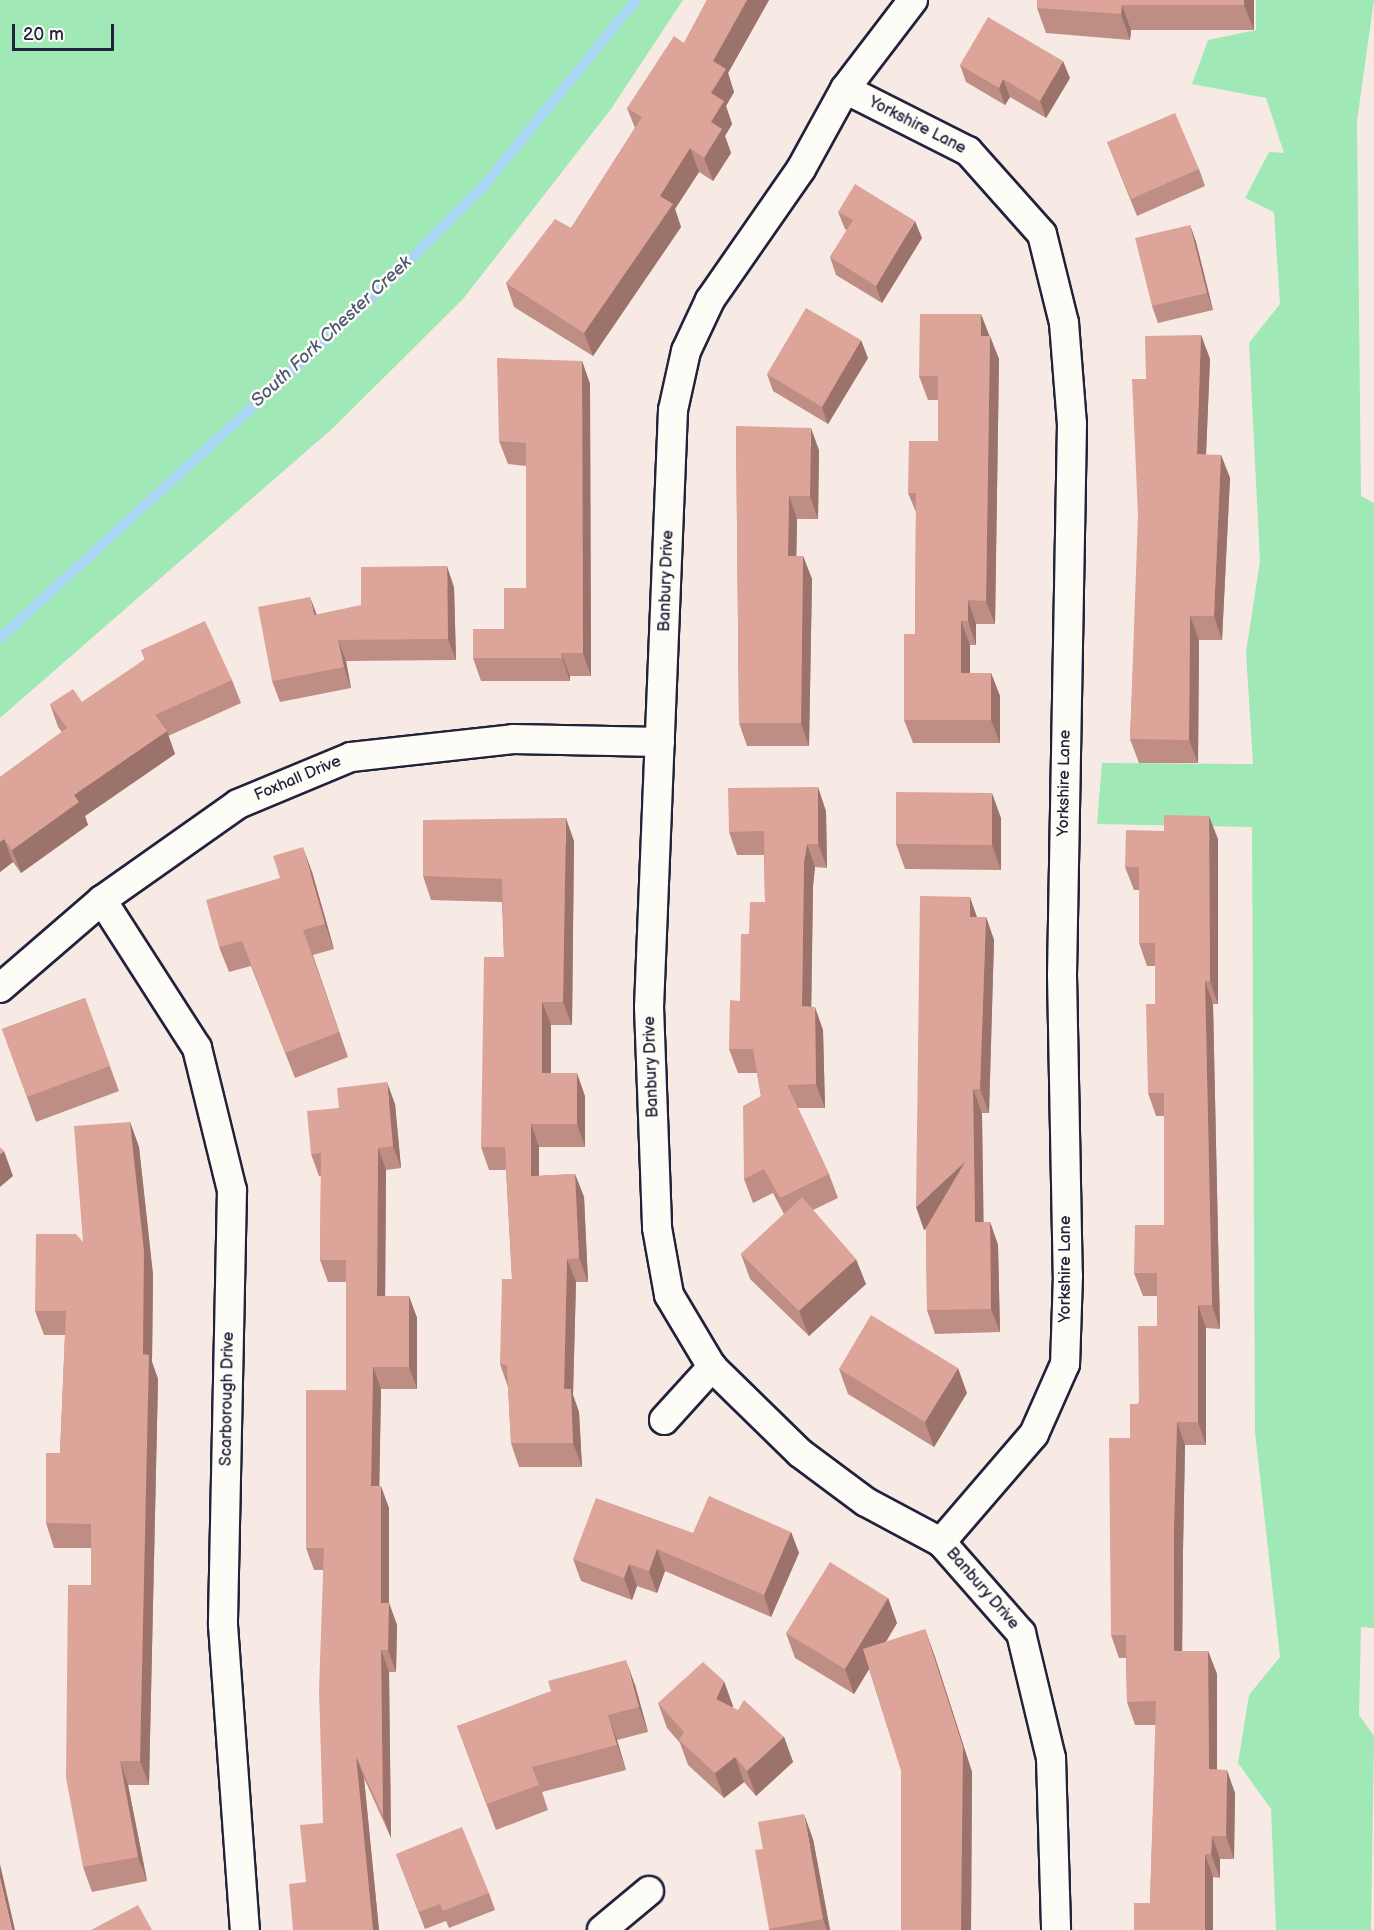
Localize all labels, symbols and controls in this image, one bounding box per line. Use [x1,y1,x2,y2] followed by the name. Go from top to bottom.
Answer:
[15,12,117,50] scale bar
[23,24,64,45] text: 20 m
[865,93,969,159] street label: Yorkshire Lane
[247,252,417,412] water label: South Fork Chester Creek
[656,529,678,633] street label: Banbury Drive
[1054,729,1076,837] street label: Yorkshire Lane
[252,752,344,806] street label: Foxhall Drive
[641,1015,663,1119] street label: Banbury Drive
[1056,1216,1076,1322] street label: Yorkshire Lane
[217,1332,239,1466] street label: Scarborough Drive
[941,1544,1023,1634] street label: Banbury Drive

